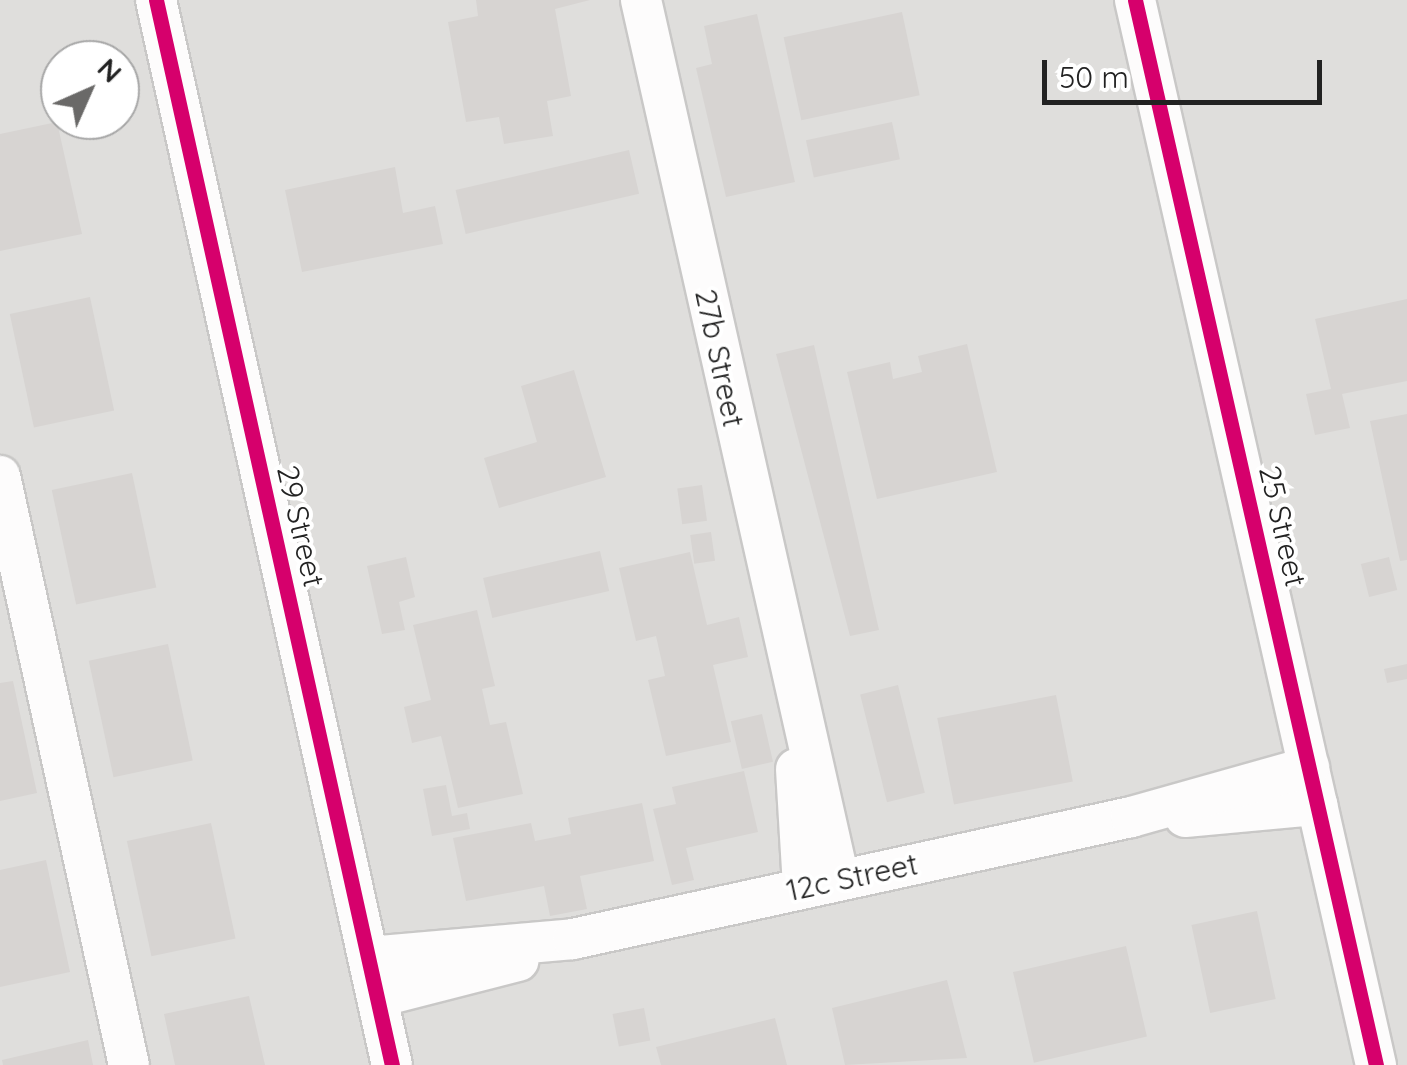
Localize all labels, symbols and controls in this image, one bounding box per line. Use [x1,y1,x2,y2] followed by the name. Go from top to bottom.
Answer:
[40,40,140,140] north arrow
[1047,40,1327,102] scale bar
[90,50,130,90] text: N
[1059,58,1129,96] text: 50 m
[688,286,752,430] street label: 27b Street
[270,462,332,590] street label: 29 Street
[1252,462,1314,590] street label: 25 Street
[783,846,921,908] street label: 12c Street

